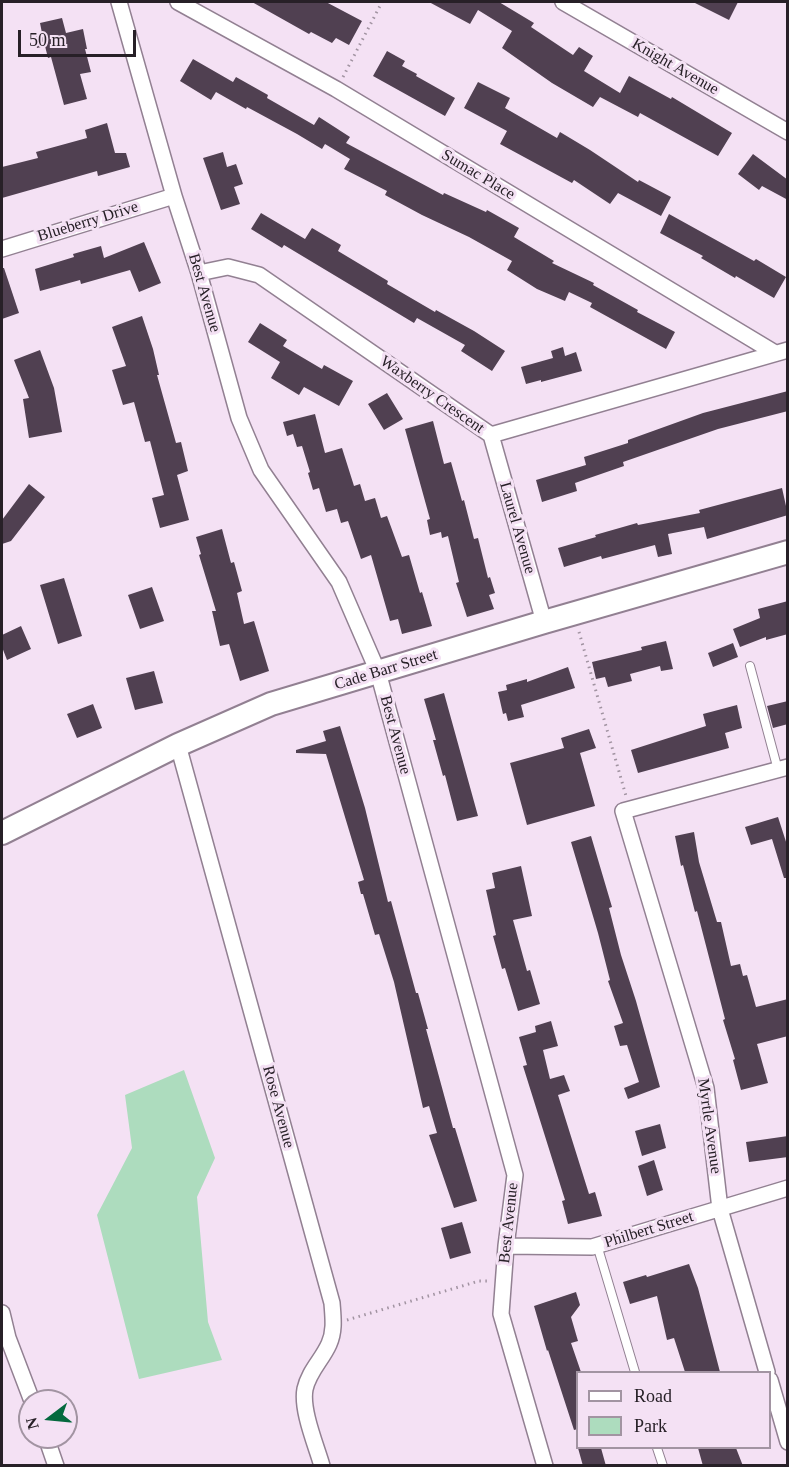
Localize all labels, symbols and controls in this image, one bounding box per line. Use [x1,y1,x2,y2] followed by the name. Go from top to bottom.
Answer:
[21,18,140,56] scale bar
[29,30,66,50] text: 50 m
[628,34,722,100] street label: Knight Avenue
[438,146,518,204] street label: Sumac Place
[35,198,141,246] street label: Blueberry Drive
[184,251,224,335] street label: Best Avenue
[376,352,488,438] street label: Waxberry Crescent
[495,480,539,576] street label: Laurel Avenue
[332,645,440,695] street label: Cade Barr Street
[375,693,415,777] street label: Best Avenue
[258,1064,298,1150] street label: Rose Avenue
[693,1077,725,1175] street label: Myrtle Avenue
[495,1182,523,1264] street label: Best Avenue
[602,1207,696,1253] street label: Philbert Street
[576,1371,771,1449] legend
[634,1386,672,1406] text: Road
[18,1389,78,1449] north arrow
[22,1416,42,1431] text: N
[634,1416,667,1436] text: Park

